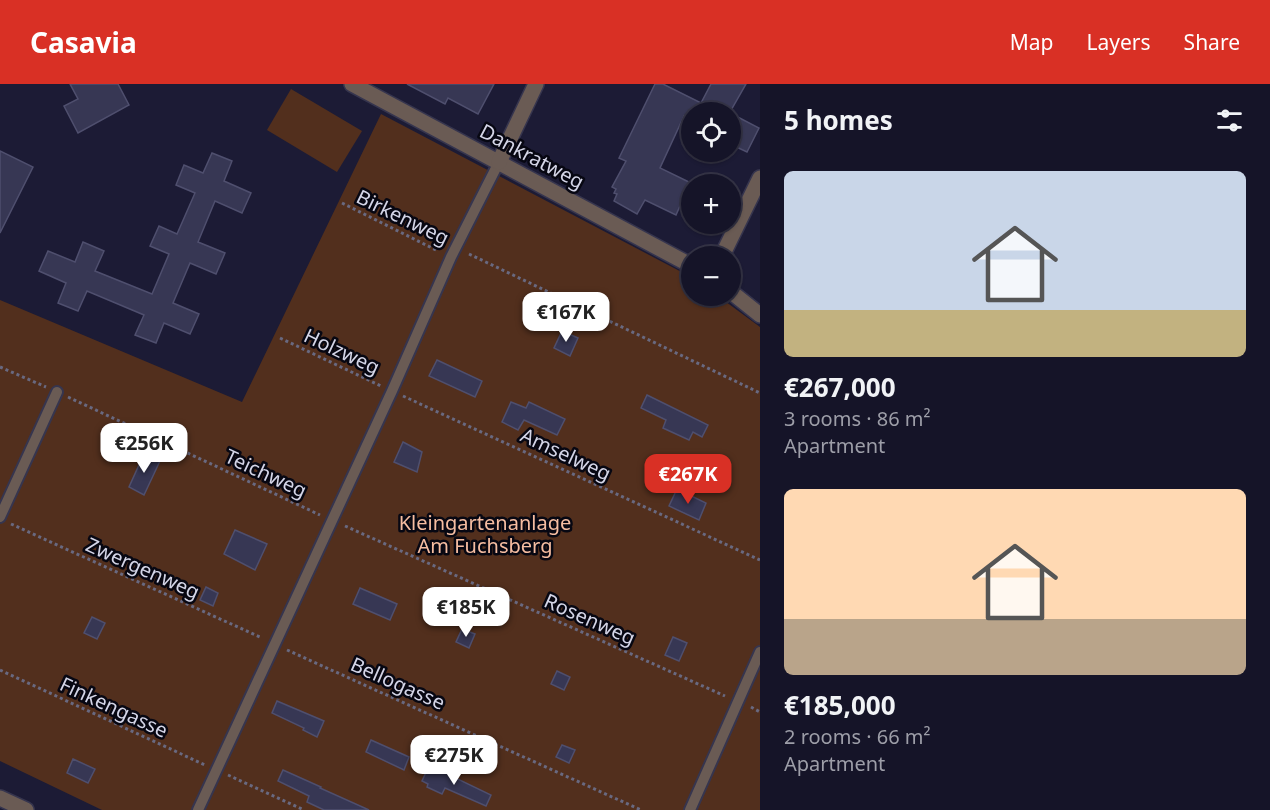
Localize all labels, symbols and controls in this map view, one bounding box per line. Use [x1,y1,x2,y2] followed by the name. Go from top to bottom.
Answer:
[30,23,137,61] text: Casavia
[1010,28,1054,56] text: Map
[1087,28,1151,56] text: Layers
[1184,28,1240,56] text: Share
[681,102,741,306] map controls
[681,102,741,162] button: locate
[784,102,893,138] text: 5 homes
[1213,104,1246,137] icon: filters
[475,117,589,195] street label: Dankratweg
[681,174,741,234] button: +
[352,183,454,251] street label: Birkenweg
[961,210,1069,318] icon: home
[681,246,741,306] button: −
[524,292,608,343] pin: €167K
[536,298,596,325] text: €167K
[300,322,384,380] street label: Holzweg
[784,369,896,405] text: €267,000
[784,405,931,432] text: 3 rooms · 86 m²
[516,421,616,487] street label: Amselweg
[102,423,186,474] pin: €256K
[114,429,174,456] text: €256K
[784,432,885,459] text: Apartment
[221,442,311,504] street label: Teichweg
[646,454,730,505] pin: €267K
[658,460,718,487] text: €267K
[399,509,571,559] park label: Kleingartenanlage Am Fuchsberg
[961,528,1069,636] icon: home
[82,531,204,605] street label: Zwergenweg
[424,587,508,638] pin: €185K
[540,587,640,651] street label: Rosenweg
[436,593,496,620] text: €185K
[347,650,449,716] street label: Bellogasse
[56,670,172,744] street label: Finkengasse
[784,687,896,723] text: €185,000
[784,723,931,750] text: 2 rooms · 66 m²
[412,735,496,786] pin: €275K
[424,741,484,768] text: €275K
[784,750,885,777] text: Apartment

